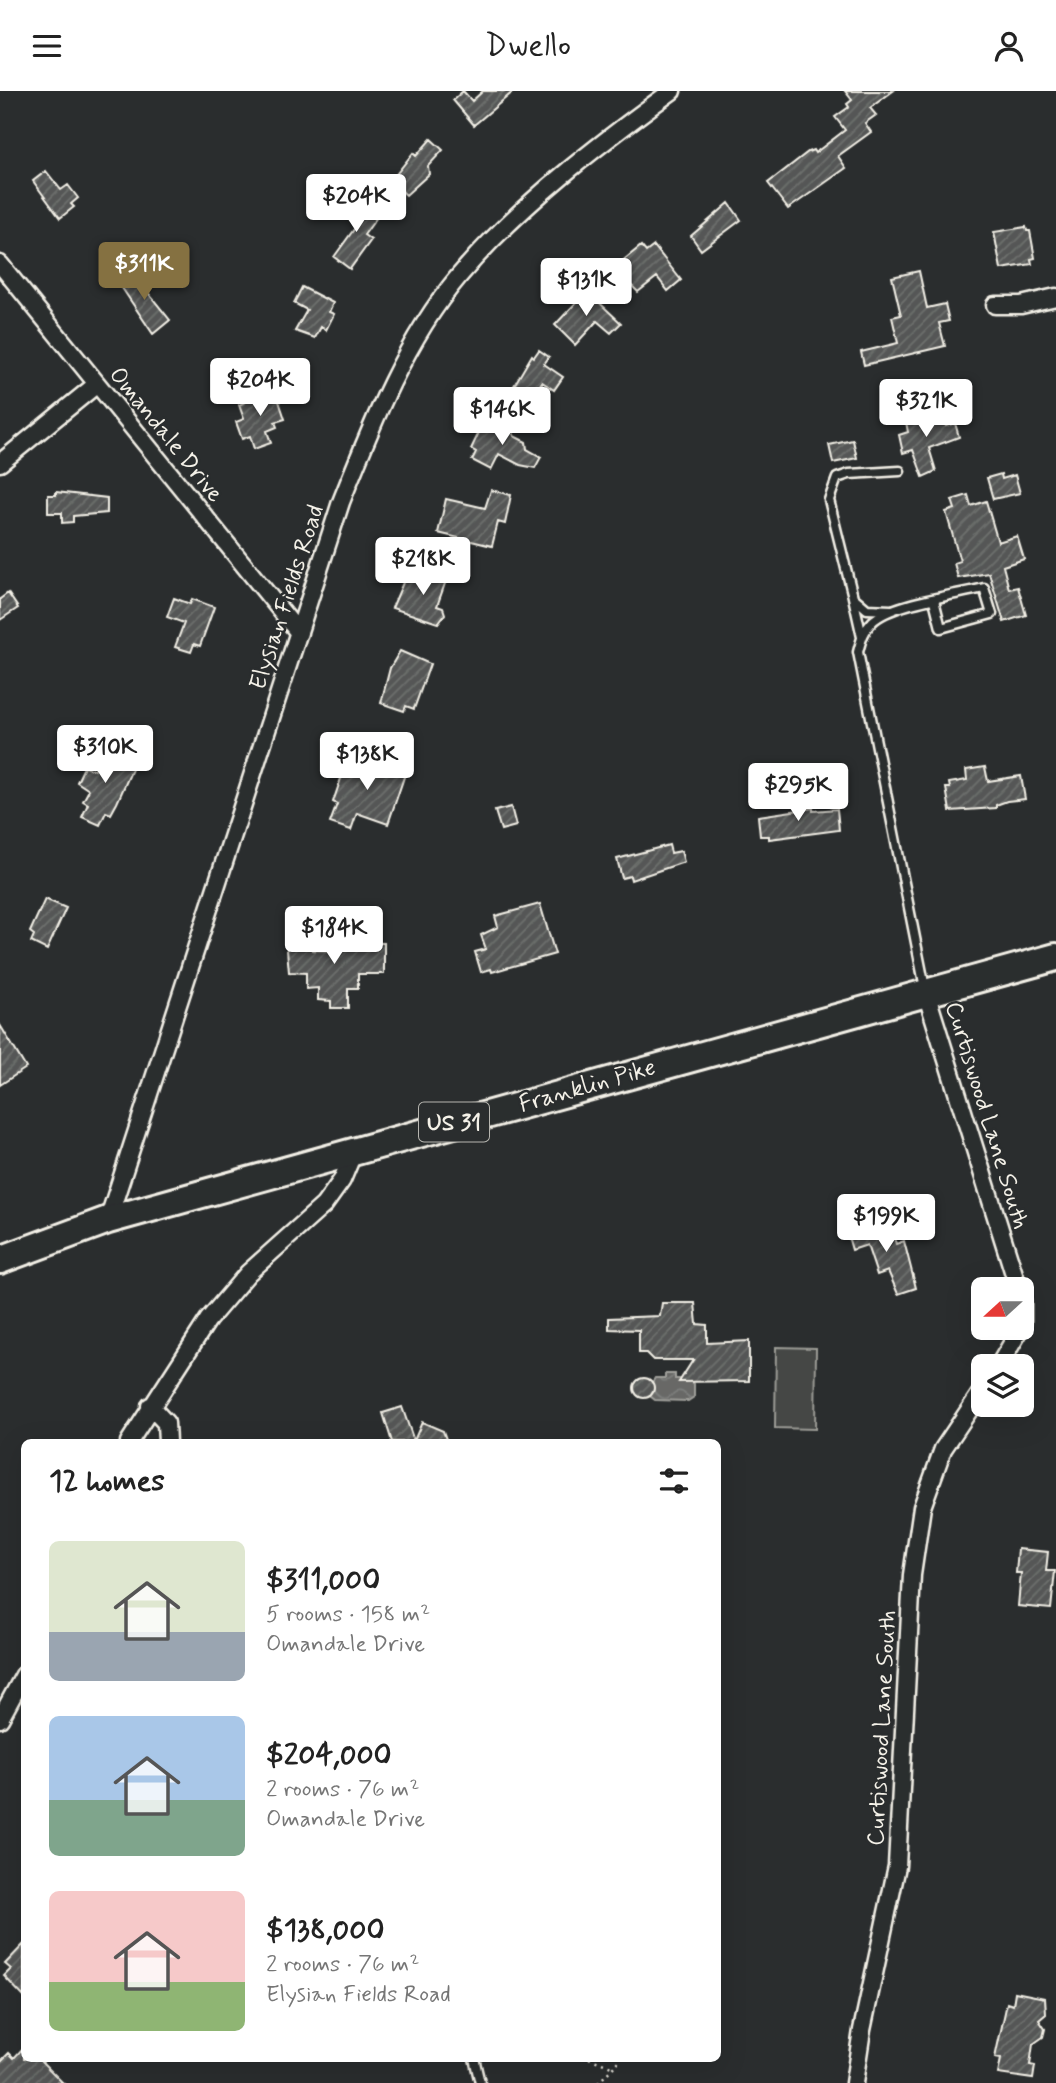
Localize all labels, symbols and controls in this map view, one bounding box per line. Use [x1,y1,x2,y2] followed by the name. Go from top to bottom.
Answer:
[485,25,571,67] text: Dwello
[28,27,66,65] icon: menu
[990,27,1028,65] icon: person
[307,174,405,234] pin: $204K
[322,182,390,212] text: $204K
[95,243,193,302] pin: $311K
[115,250,174,280] text: $311K
[537,259,635,318] pin: $131K
[557,266,615,296] text: $131K
[211,359,309,418] pin: $204K
[102,361,230,509] street label: Omandale Drive
[226,366,294,396] text: $204K
[877,379,975,439] pin: $321K
[453,387,551,447] pin: $146K
[895,387,957,417] text: $321K
[470,395,534,425] text: $146K
[243,501,332,694] street label: Elysian Fields Road
[374,538,472,597] pin: $218K
[391,545,455,575] text: $218K
[56,725,154,785] pin: $310K
[73,733,137,763] text: $310K
[318,733,416,792] pin: $138K
[336,740,398,770] text: $138K
[749,763,847,823] pin: $295K
[764,771,832,801] text: $295K
[285,907,383,966] pin: $184K
[301,914,367,944] text: $184K
[937,998,1036,1233] street label: Curtiswood Lane South
[515,1052,659,1121] street label: Franklin Pike
[419,1103,489,1141] road number: US 31
[837,1195,935,1254] pin: $199K
[853,1202,919,1232] text: $199K
[971,1277,1034,1341] north arrow
[971,1277,1034,1417] map controls
[971,1354,1034,1417] button: layers
[49,1462,165,1501] text: 12 homes
[655,1462,693,1500] icon: filters
[266,1561,380,1600] text: $311,000
[105,1569,189,1653] icon: home
[266,1600,430,1630] text: 5 rooms · 158 m²
[861,1609,904,1847] street label: Curtiswood Lane South
[266,1630,425,1660] text: Omandale Drive
[266,1736,392,1775] text: $204,000
[105,1744,189,1828] icon: home
[266,1775,419,1805] text: 2 rooms · 76 m²
[266,1805,425,1835] text: Omandale Drive
[266,1911,384,1950] text: $138,000
[105,1919,189,2003] icon: home
[266,1950,419,1980] text: 2 rooms · 76 m²
[266,1980,451,2010] text: Elysian Fields Road

